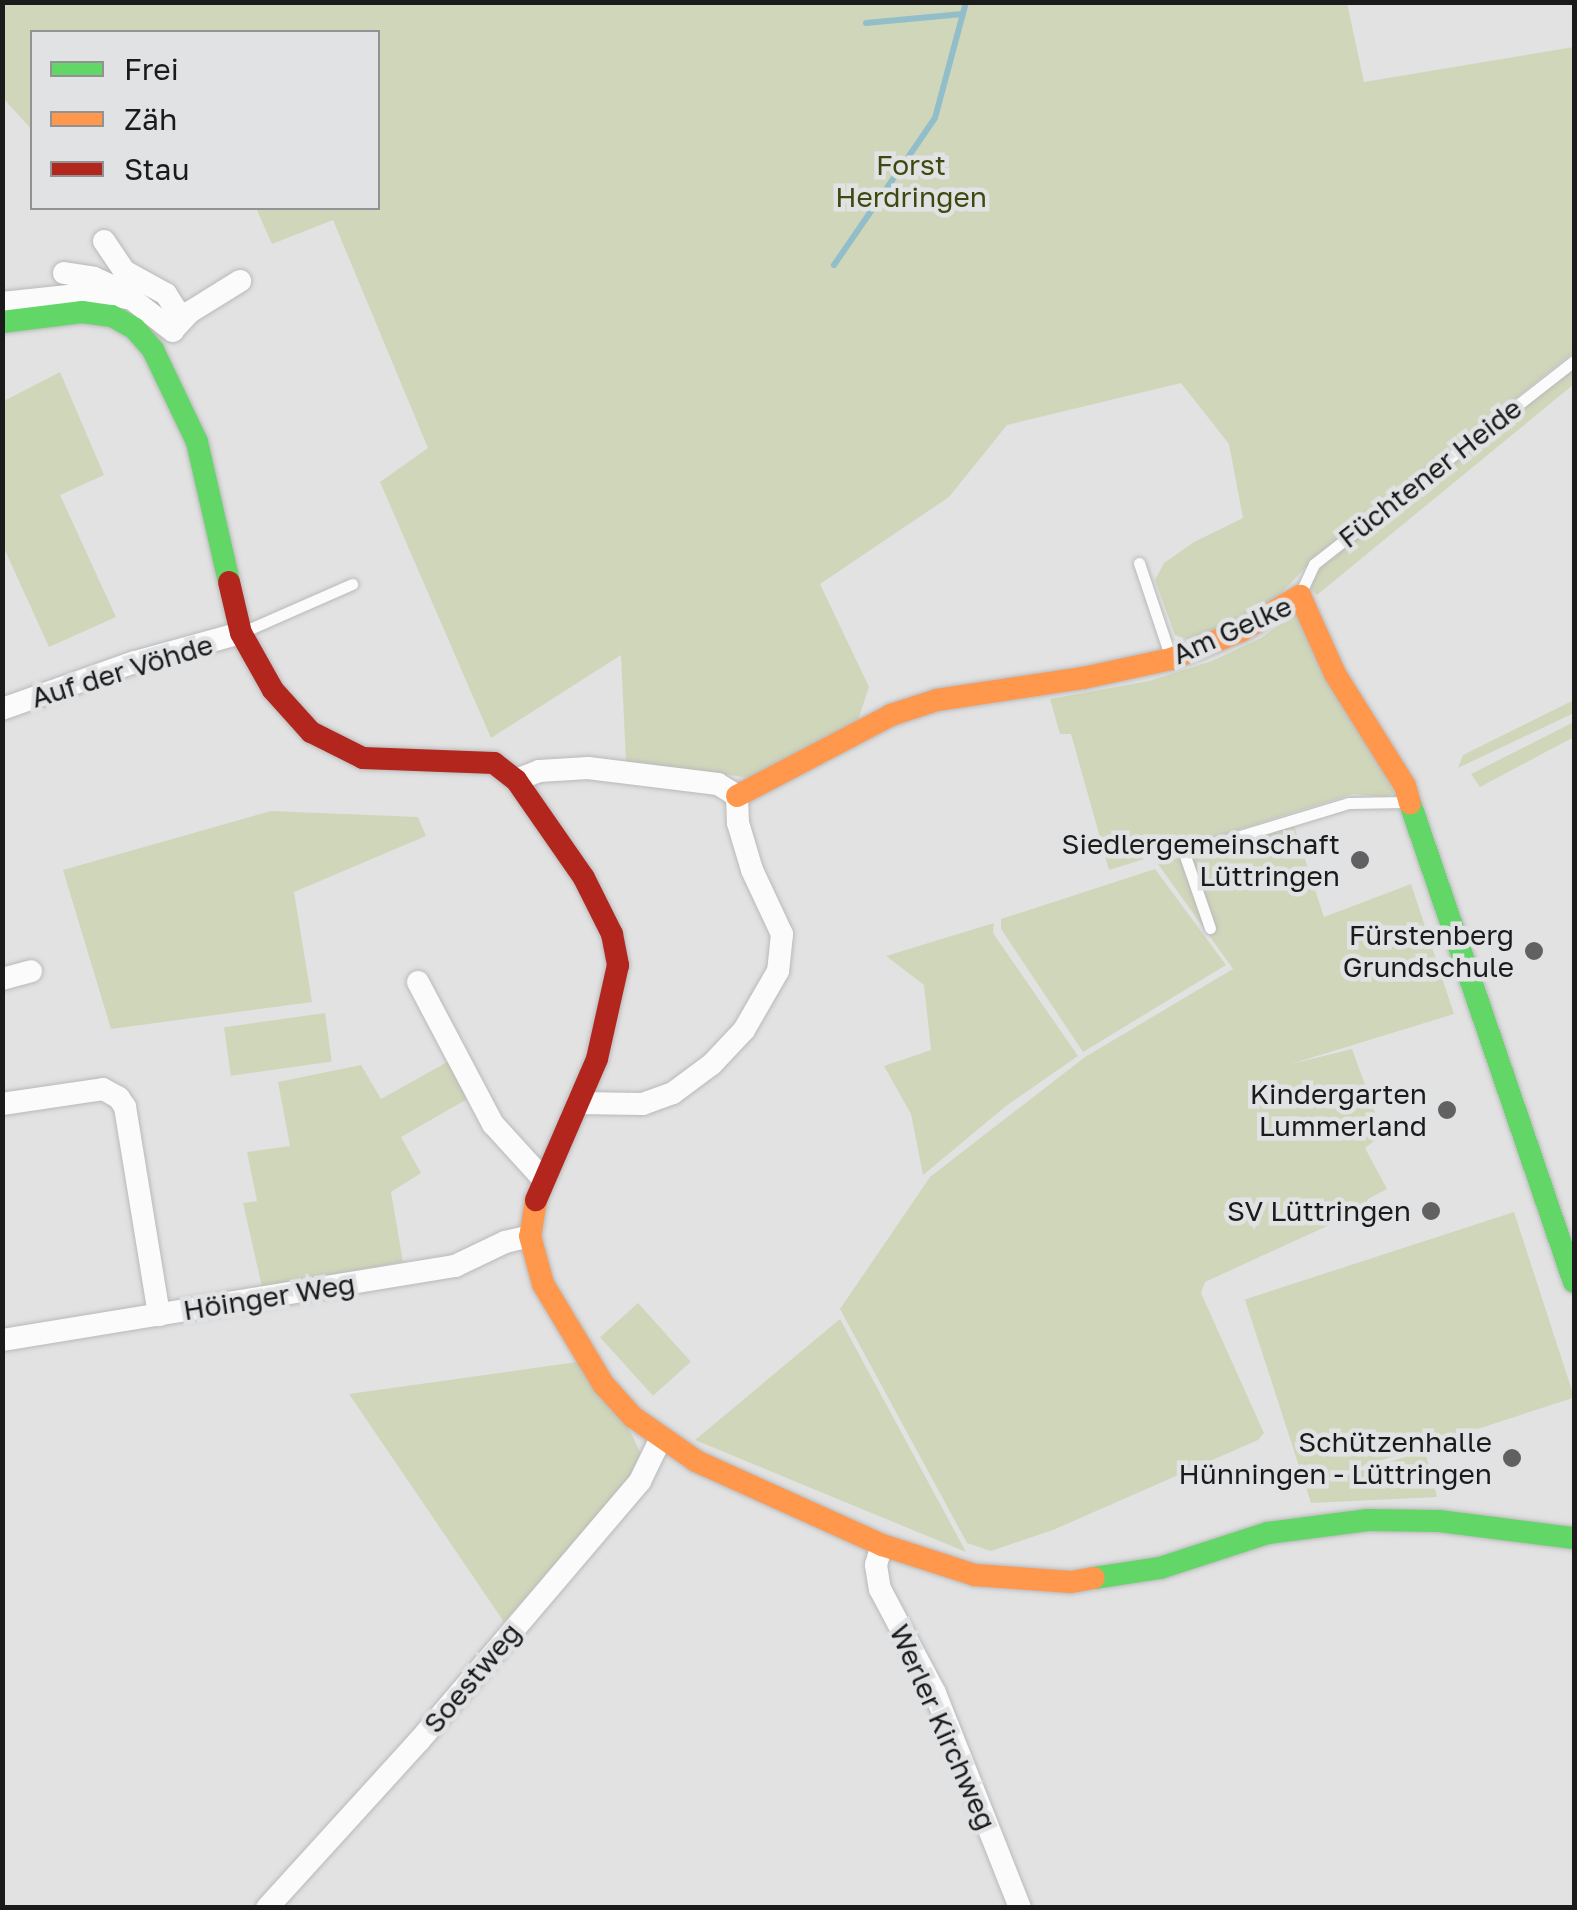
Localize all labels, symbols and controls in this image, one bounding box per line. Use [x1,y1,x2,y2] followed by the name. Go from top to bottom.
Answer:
[30,30,380,210] legend
[124,51,179,87] text: Frei
[124,101,177,137] text: Zäh
[835,148,987,214] park label: Forst Herdringen
[124,151,190,187] text: Stau
[1332,391,1528,555] street label: Füchtener Heide
[1167,589,1297,671] street label: Am Gelke
[27,627,217,715] street label: Auf der Vöhde
[1062,827,1340,893] place label: Siedlergemeinschaft Lüttringen
[1349,849,1371,871] marker: Siedlergemeinschaft Lüttringen
[1343,918,1514,984] place label: Fürstenberg Grundschule
[1523,940,1545,962] marker: Fürstenberg Grundschule
[1250,1077,1427,1143] place label: Kindergarten Lummerland
[1436,1099,1458,1121] marker: Kindergarten Lummerland
[1227,1194,1411,1228] place label: SV Lüttringen
[1420,1200,1442,1222] marker: SV Lüttringen
[181,1267,357,1327] street label: Höinger Weg
[1179,1425,1492,1491] place label: Schützenhalle Hünningen - Lüttringen
[1501,1447,1523,1469] marker: Schützenhalle Hünningen - Lüttringen
[416,1616,528,1740] street label: Soestweg
[883,1619,1003,1835] street label: Werler Kirchweg

